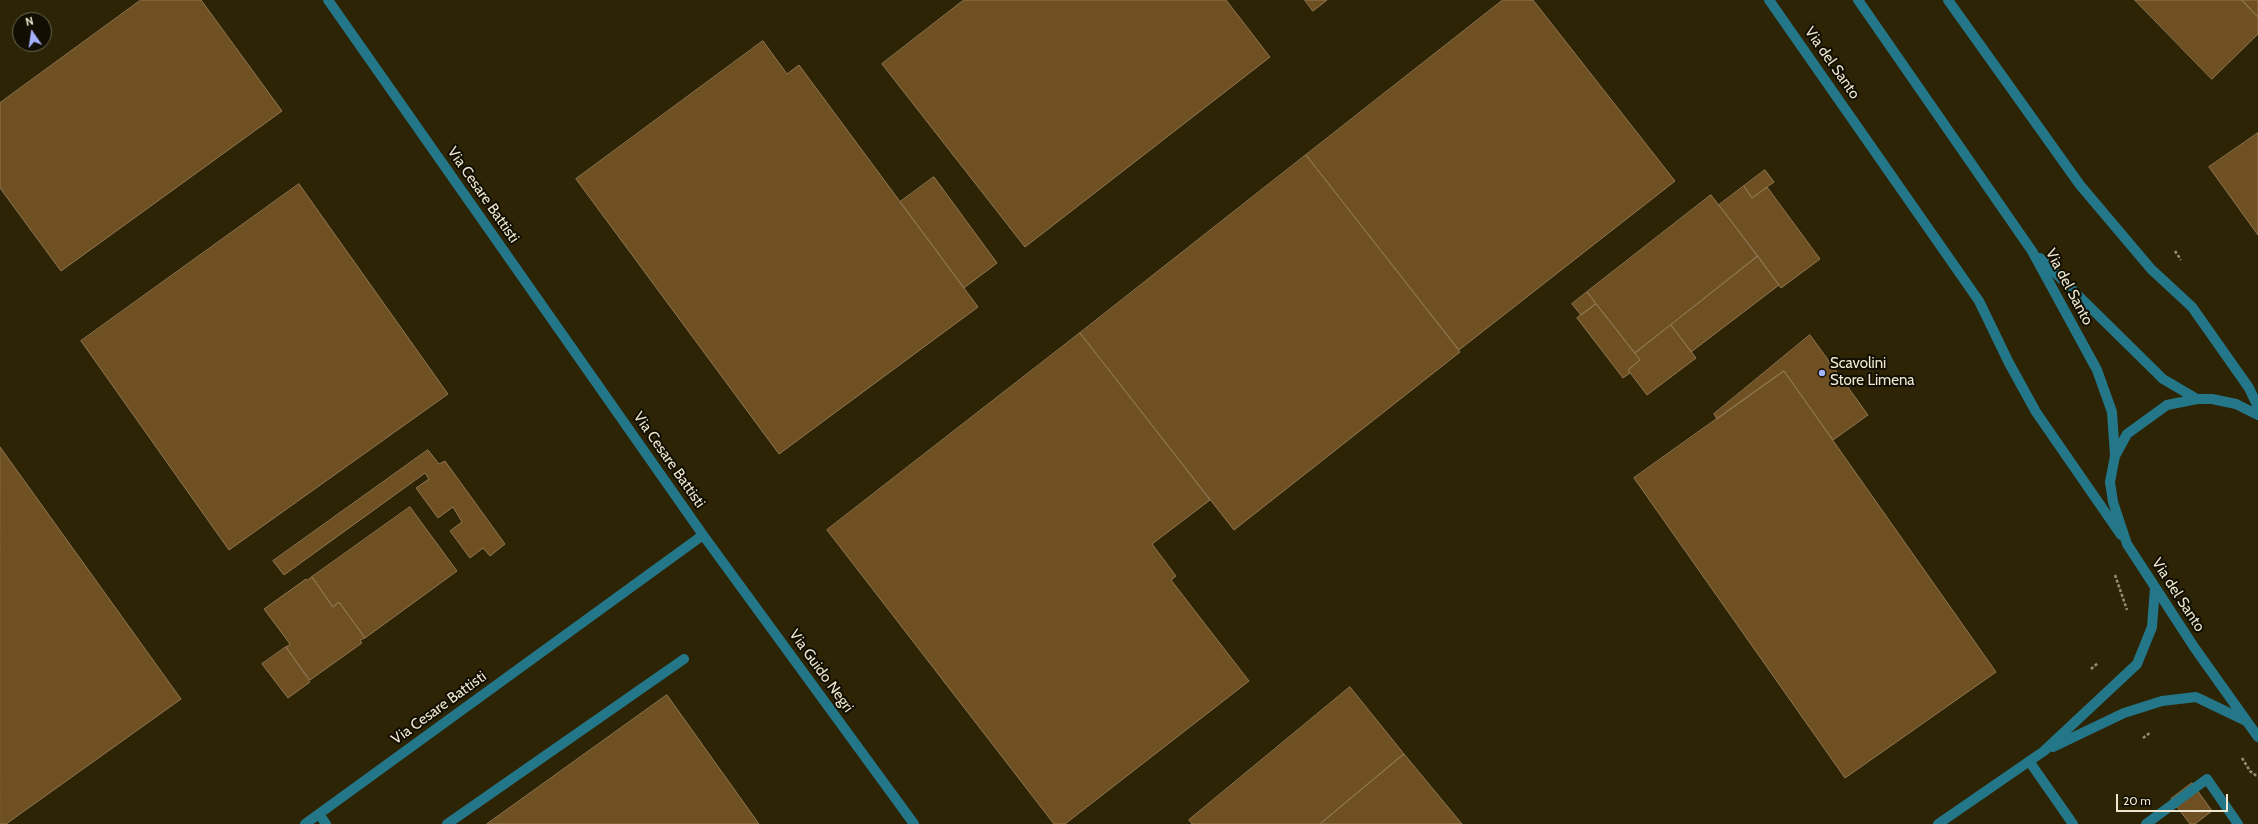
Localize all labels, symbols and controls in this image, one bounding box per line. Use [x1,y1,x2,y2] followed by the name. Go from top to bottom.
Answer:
[12,12,52,52] north arrow
[24,14,35,29] text: N
[1801,23,1863,103] street label: Via del Santo
[443,144,523,246] street label: Via Cesare Battisti
[2041,246,2097,328] street label: Via del Santo
[1830,355,1914,390] place label: Scavolini Store Limena
[1817,368,1827,378] marker: Scavolini Store Limena
[629,409,709,511] street label: Via Cesare Battisti
[2148,555,2208,635] street label: Via del Santo
[785,626,857,716] street label: Via Guido Negri
[388,668,490,748] street label: Via Cesare Battisti
[2118,786,2230,812] scale bar
[2123,793,2151,808] text: 20 m

